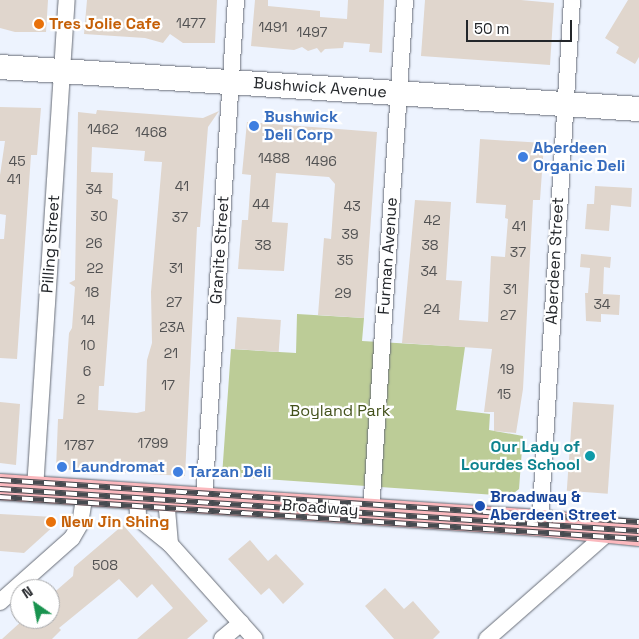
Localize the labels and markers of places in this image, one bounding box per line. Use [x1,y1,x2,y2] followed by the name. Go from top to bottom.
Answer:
[49,14,161,34] place label: Tres Jolie Cafe
[33,18,45,30] marker: Tres Jolie Cafe
[264,107,338,145] place label: Bushwick Deli Corp
[248,120,260,132] marker: Bushwick Deli Corp
[533,138,625,176] place label: Aberdeen Organic Deli
[517,151,529,163] marker: Aberdeen Organic Deli
[461,437,580,475] place label: Our Lady of Lourdes School
[584,450,596,462] marker: Our Lady of Lourdes School
[72,457,165,477] place label: Laundromat
[56,461,68,473] marker: Laundromat
[188,462,271,482] place label: Tarzan Deli
[172,466,184,478] marker: Tarzan Deli
[490,487,617,525] place label: Broadway & Aberdeen Street
[474,500,486,512] marker: Broadway & Aberdeen Street
[61,512,169,532] place label: New Jin Shing
[45,516,57,528] marker: New Jin Shing

